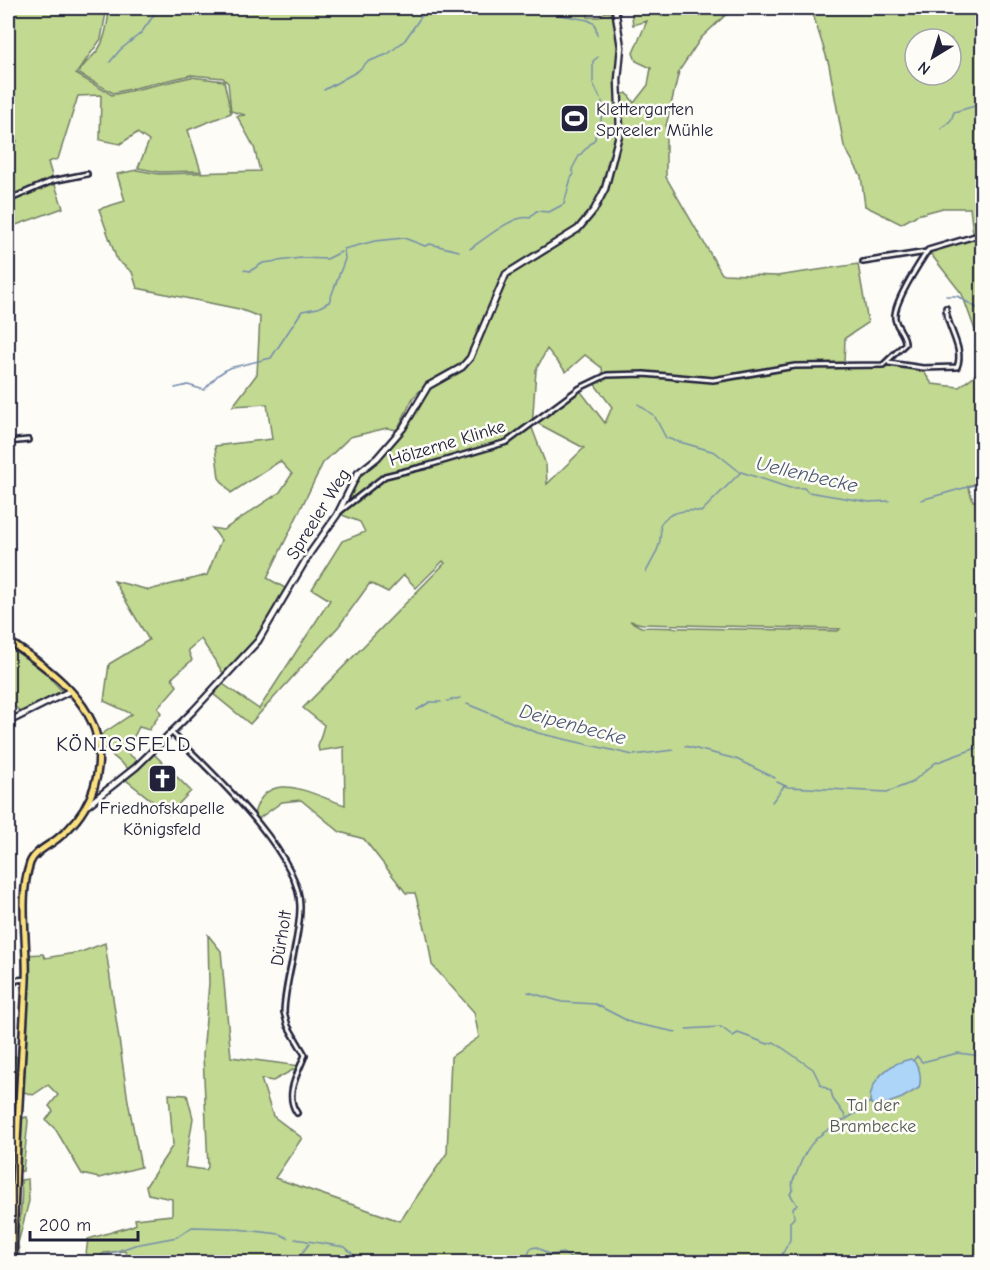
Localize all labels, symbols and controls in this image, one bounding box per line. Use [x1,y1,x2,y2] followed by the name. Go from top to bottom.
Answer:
[903,27,963,87] north arrow
[915,58,934,78] text: N
[596,99,713,141] place label: Klettergarten Spreeler Mühle
[559,103,591,135] sports icon: Klettergarten Spreeler Mühle
[386,416,508,471] street label: Hölzerne Klinke
[754,452,860,497] water label: Uellenbecke
[282,465,355,564] street label: Spreeler Weg
[517,699,629,750] water label: Deipenbecke
[56,732,192,756] district label: KÖNIGSFELD
[146,763,178,795] church icon: Friedhofskapelle Königsfeld
[100,798,224,840] place label: Friedhofskapelle Königsfeld
[267,908,296,967] street label: Dürholt
[830,1095,916,1137] park label: Tal der Brambecke
[30,1204,138,1242] scale bar
[39,1215,91,1236] text: 200 m

